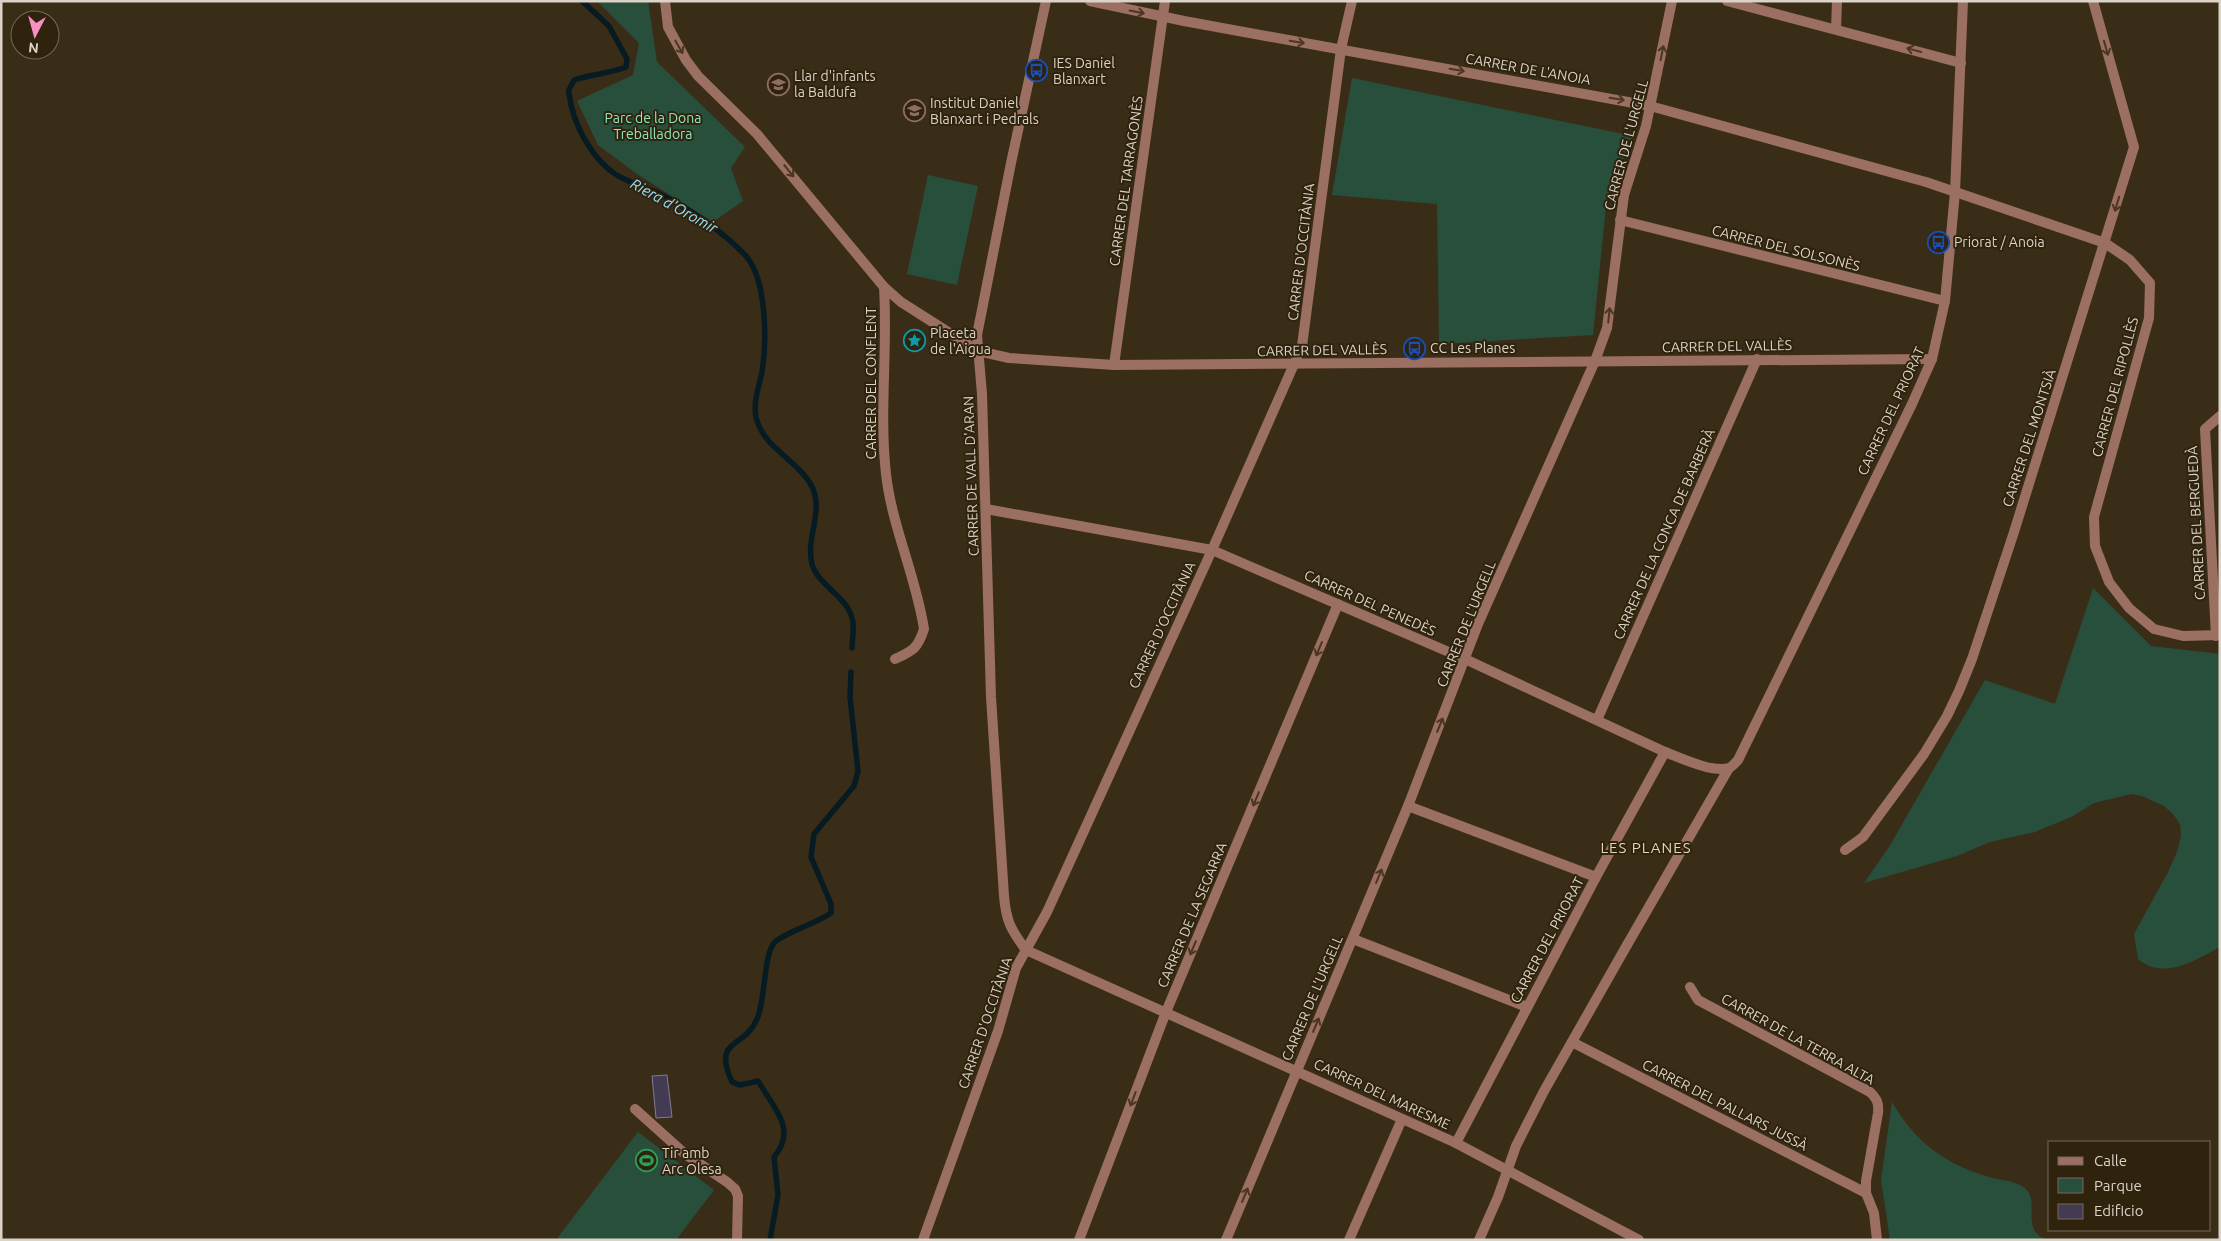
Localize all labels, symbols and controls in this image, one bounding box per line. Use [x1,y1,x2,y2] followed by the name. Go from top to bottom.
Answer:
[1129,7,1145,17] one-way arrow
[10,10,60,60] north arrow
[1289,37,1305,47] one-way arrow
[28,39,40,56] text: N
[674,40,684,54] one-way arrow
[2101,40,2111,56] one-way arrow
[1907,45,1923,55] one-way arrow
[1658,46,1668,62] one-way arrow
[1464,50,1592,88] street label: CARRER DE L'ANOIA
[1053,55,1115,87] place label: IES Daniel Blanxart
[1025,59,1049,83] bus stop icon: IES Daniel Blanxart
[1448,66,1464,76] one-way arrow
[794,68,876,100] place label: Llar d'infants la Baldufa
[766,72,790,96] school or university icon: Llar d'infants la Baldufa
[1601,78,1651,212] street label: CARRER DE L'URGELL
[930,95,1039,127] place label: Institut Daniel Blanxart i Pedrals
[1105,95,1146,267] street label: CARRER DEL TARRAGONÈS
[1608,95,1624,105] one-way arrow
[902,99,926,123] school or university icon: Institut Daniel Blanxart i Pedrals
[605,110,701,142] park label: Parc de la Dona Treballadora
[783,164,794,177] one-way arrow
[628,175,722,237] water label: Riera d'Oromir
[1284,182,1317,322] street label: CARRER D'OCCITÀNIA
[2111,196,2121,212] one-way arrow
[1710,221,1862,274] street label: CARRER DEL SOLSONÈS
[1926,230,1950,254] bus stop icon: Priorat / Anoia
[1954,234,2045,250] place label: Priorat / Anoia
[863,306,879,459] street label: CARRER DEL CONFLENT
[1604,307,1613,323] one-way arrow
[2088,315,2141,459] street label: CARRER DEL RIPOLLÈS
[930,325,991,357] place label: Placeta de l'Aigua
[902,329,926,353] place icon: Placeta de l'Aigua
[1402,336,1426,360] bus stop icon: CC Les Planes
[1662,336,1792,355] street label: CARRER DEL VALLÈS
[1257,340,1387,359] street label: CARRER DEL VALLÈS
[1430,340,1515,356] place label: CC Les Planes
[1854,344,1928,478] street label: CARRER DEL PRIORAT
[1998,367,2059,509] street label: CARRER DEL MONTSIÀ
[960,396,982,556] street label: CARRER DE VALL D'ARAN
[1609,426,1718,642] street label: CARRER DE LA CONCA DE BARBERÀ
[2183,446,2208,600] street label: CARRER DEL BERGUEDÀ
[1125,558,1199,691] street label: CARRER D'OCCITÀNIA
[1433,559,1499,689] street label: CARRER DE L'URGELL
[1302,566,1439,639] street label: CARRER DEL PENEDÈS
[1314,641,1323,656] one-way arrow
[1436,718,1445,733] one-way arrow
[1251,791,1260,806] one-way arrow
[1600,839,1692,856] district label: LES PLANES
[1154,840,1230,990] street label: CARRER DE LA SEGARRA
[1375,869,1384,884] one-way arrow
[1507,874,1587,1006] street label: CARRER DEL PRIORAT
[1278,933,1346,1063] street label: CARRER DE L'URGELL
[1188,940,1197,956] one-way arrow
[954,955,1015,1091] street label: CARRER D'OCCITÀNIA
[1719,990,1877,1088] street label: CARRER DE LA TERRA ALTA
[1312,1018,1321,1033] one-way arrow
[1311,1055,1453,1133] street label: CARRER DEL MARESME
[1640,1055,1811,1154] street label: CARRER DEL PALLARS JUSSÀ
[1128,1091,1137,1107] one-way arrow
[2048,1141,2211,1231] legend
[662,1145,722,1177] place label: Tir amb Arc Olesa
[634,1149,658,1173] sports icon: Tir amb Arc Olesa
[2094,1152,2127,1169] text: Calle
[2094,1177,2142,1194] text: Parque
[1240,1188,1250,1203] one-way arrow
[2094,1202,2143,1219] text: Edificio

